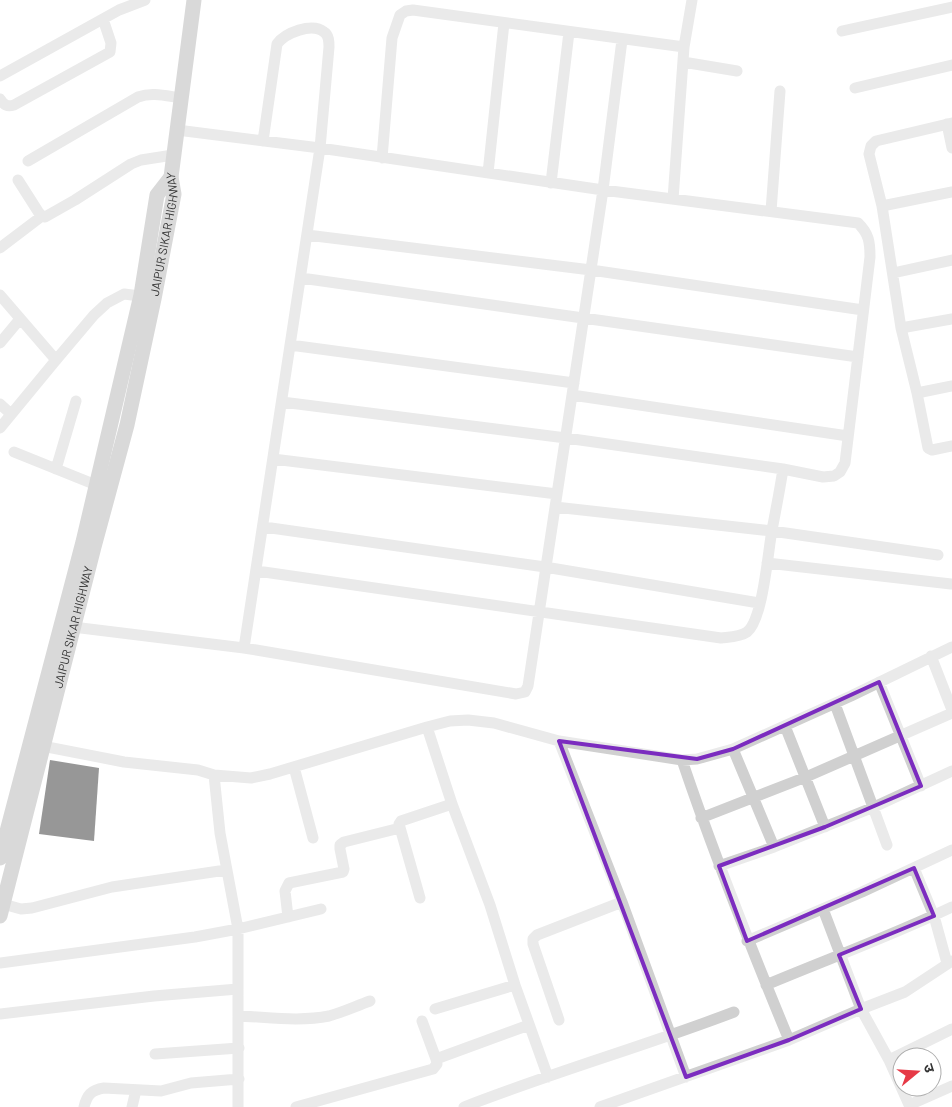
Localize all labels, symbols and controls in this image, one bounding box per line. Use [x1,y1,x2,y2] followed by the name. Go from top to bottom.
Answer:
[147,171,180,297] street label: JAIPUR SIKAR HIGHWAY
[50,564,95,690] street label: JAIPUR SIKAR HIGHWAY
[892,1047,942,1097] north arrow
[920,1061,939,1075] text: उ

